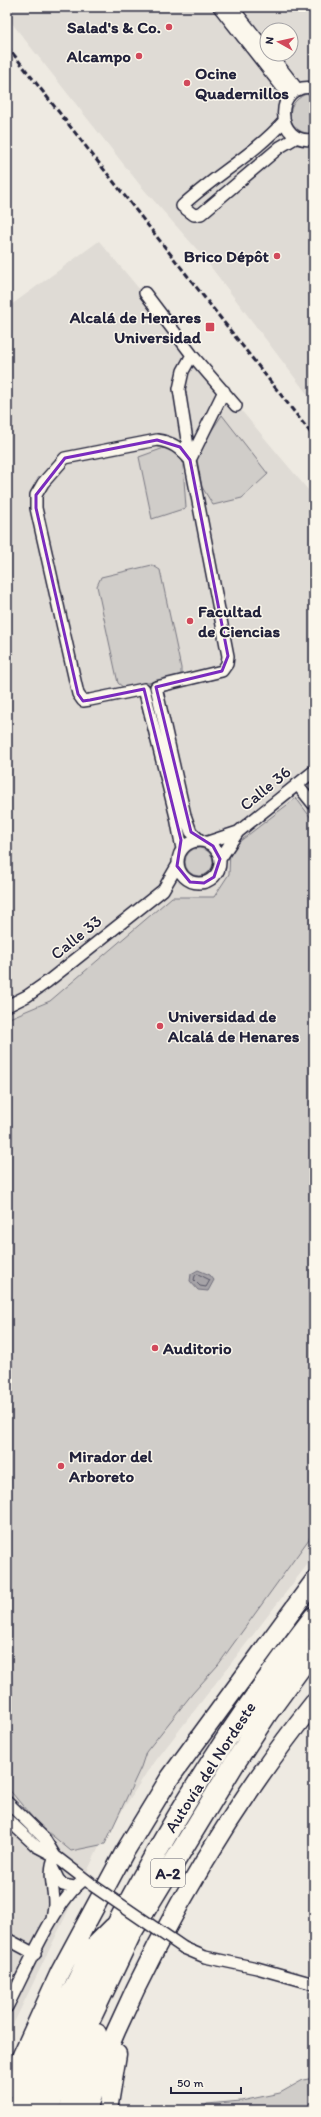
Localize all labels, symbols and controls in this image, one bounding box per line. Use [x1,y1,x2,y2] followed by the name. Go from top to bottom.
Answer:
[67,17,161,37] place label: Salad's & Co.
[164,22,174,32] marker: Salad's & Co.
[259,22,299,62] north arrow
[263,36,277,45] text: N
[66,46,131,67] place label: Alcampo
[134,51,144,61] marker: Alcampo
[195,63,289,103] place label: Ocine Quadernillos
[182,78,192,88] marker: Ocine Quadernillos
[184,246,270,267] place label: Brico Dépôt
[272,251,282,261] marker: Brico Dépôt
[69,307,202,347] place label: Alcalá de Henares Universidad
[204,321,216,333] marker: Alcalá de Henares Universidad
[198,601,280,641] place label: Facultad de Ciencias
[185,616,195,626] marker: Facultad de Ciencias
[236,761,294,815] street label: Calle 36
[46,910,106,964] street label: Calle 33
[167,1006,300,1046] place label: Universidad de Alcalá de Henares
[155,1021,165,1031] marker: Universidad de Alcalá de Henares
[162,1338,232,1358] place label: Auditorio
[150,1343,160,1353] marker: Auditorio
[68,1446,153,1486] place label: Mirador del Arboreto
[56,1461,66,1471] marker: Mirador del Arboreto
[160,1698,260,1836] street label: Autovía del Nordeste
[151,1859,185,1887] road number: A-2
[171,2069,241,2095] scale bar
[177,2076,203,2090] text: 50 m

